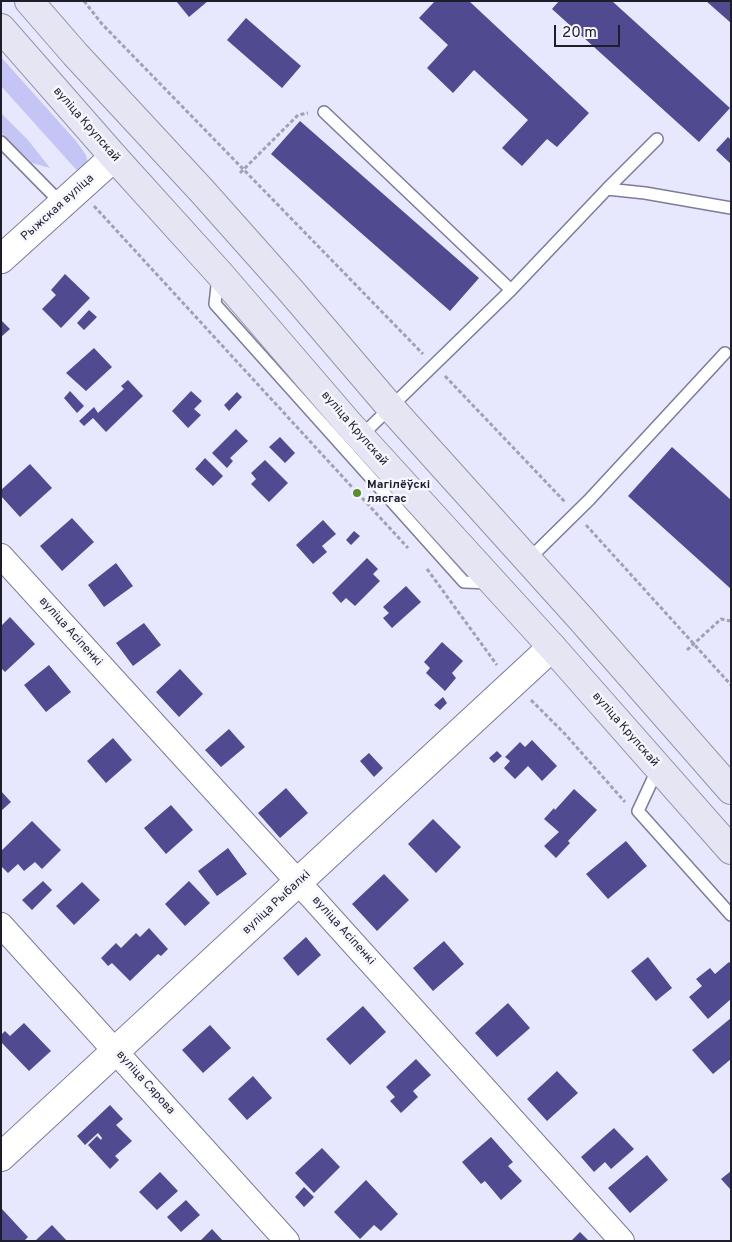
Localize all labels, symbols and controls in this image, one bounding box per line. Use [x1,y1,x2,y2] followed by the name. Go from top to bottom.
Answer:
[557,15,623,47] scale bar
[562,24,597,43] text: 20 m
[50,85,122,165] street label: вуліца Крупскай
[19,172,97,244] street label: Рыжская вуліца
[318,389,390,469] street label: вуліца Крупскай
[367,479,430,507] place label: Магілёўскі лясгас
[351,487,363,499] marker: Магілёўскі лясгас
[35,595,105,669] street label: вуліца Асіпенкі
[589,690,661,770] street label: вуліца Крупскай
[240,868,314,938] street label: вуліца Рыбалкі
[308,894,378,968] street label: вуліца Асіпенкі
[113,1048,177,1118] street label: вуліца Сярова

